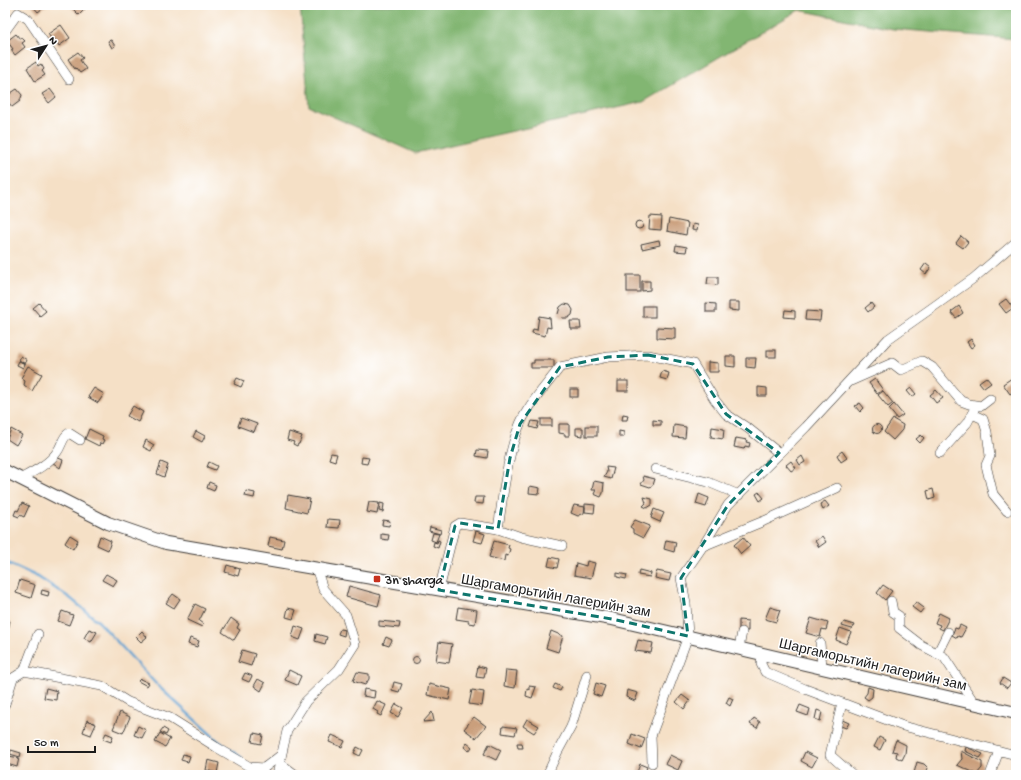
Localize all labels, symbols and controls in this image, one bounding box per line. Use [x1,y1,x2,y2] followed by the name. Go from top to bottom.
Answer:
[26,26,66,66] north arrow
[46,35,59,48] text: N
[459,572,652,623] street label: Шаргаморьтийн лагерийн зам
[384,573,445,590] place label: 3n sharga
[372,574,382,584] marker: 3n sharga
[777,637,968,696] street label: Шаргаморьтийн лагерийн зам
[28,728,95,754] scale bar
[34,737,59,751] text: 50 m

